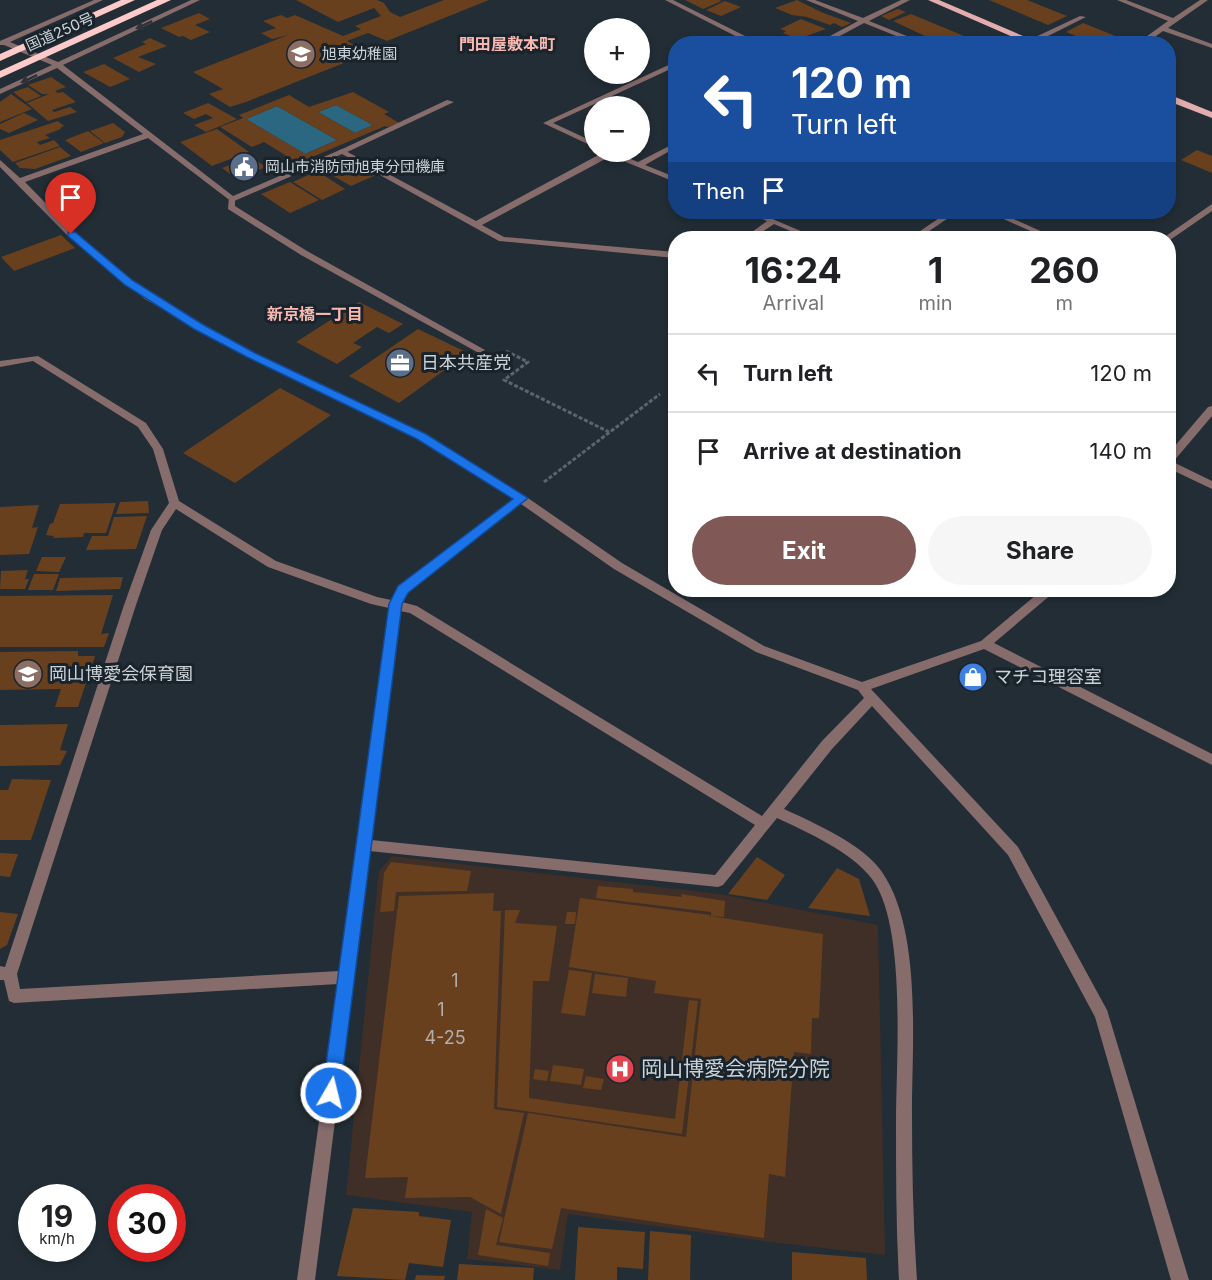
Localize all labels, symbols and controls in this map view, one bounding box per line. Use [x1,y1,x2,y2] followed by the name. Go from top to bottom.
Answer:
[23,8,97,55] street label: 国道250号
[584,18,650,162] map controls
[584,18,650,84] button: +
[135,20,152,29] one-way arrow
[459,34,555,54] district label: 門田屋敷本町
[285,38,317,70] school or university icon: 旭東幼稚園
[322,44,397,63] place label: 旭東幼稚園
[791,57,912,108] text: 120 m
[692,60,770,138] icon: left
[20,74,37,83] one-way arrow
[584,96,650,162] button: −
[791,108,897,141] text: Turn left
[228,151,260,183] public building icon: 岡山市消防団旭東分団機庫
[265,157,445,176] place label: 岡山市消防団旭東分団機庫
[45,172,96,234] pin
[757,174,790,207] icon: arrive
[692,178,745,204] text: Then
[54,181,87,214] icon: arrive
[745,248,842,292] text: 16:24
[928,248,943,292] text: 1
[1029,248,1099,292] text: 260
[762,291,824,315] text: Arrival
[918,291,953,315] text: min
[1056,291,1073,315] text: m
[267,304,363,324] district label: 新京橋一丁目
[384,347,416,379] office icon: 日本共産党
[421,352,511,373] place label: 日本共産党
[692,357,725,390] icon: left
[743,360,833,386] text: Turn left
[1090,360,1152,386] text: 120 m
[692,435,725,468] icon: arrive
[743,438,962,464] text: Arrive at destination
[1090,438,1152,464] text: 140 m
[692,516,916,585] button: Exit
[928,516,1152,585] button: Share
[12,658,44,690] school or university icon: 岡山博愛会保育園
[957,661,989,693] shop icon: マチコ理容室
[49,663,193,684] place label: 岡山博愛会保育園
[994,666,1102,687] place label: マチコ理容室
[451,970,459,991] house number: 1
[437,999,445,1020] house number: 1
[424,1027,466,1048] house number: 4-25
[604,1053,636,1085] hospital icon: 岡山博愛会病院分院
[641,1056,830,1081] place label: 岡山博愛会病院分院
[299,1061,363,1125] position arrow
[108,1184,186,1262] speed limit sign: 30
[41,1198,73,1234] text: 19
[39,1229,75,1248] text: km/h

